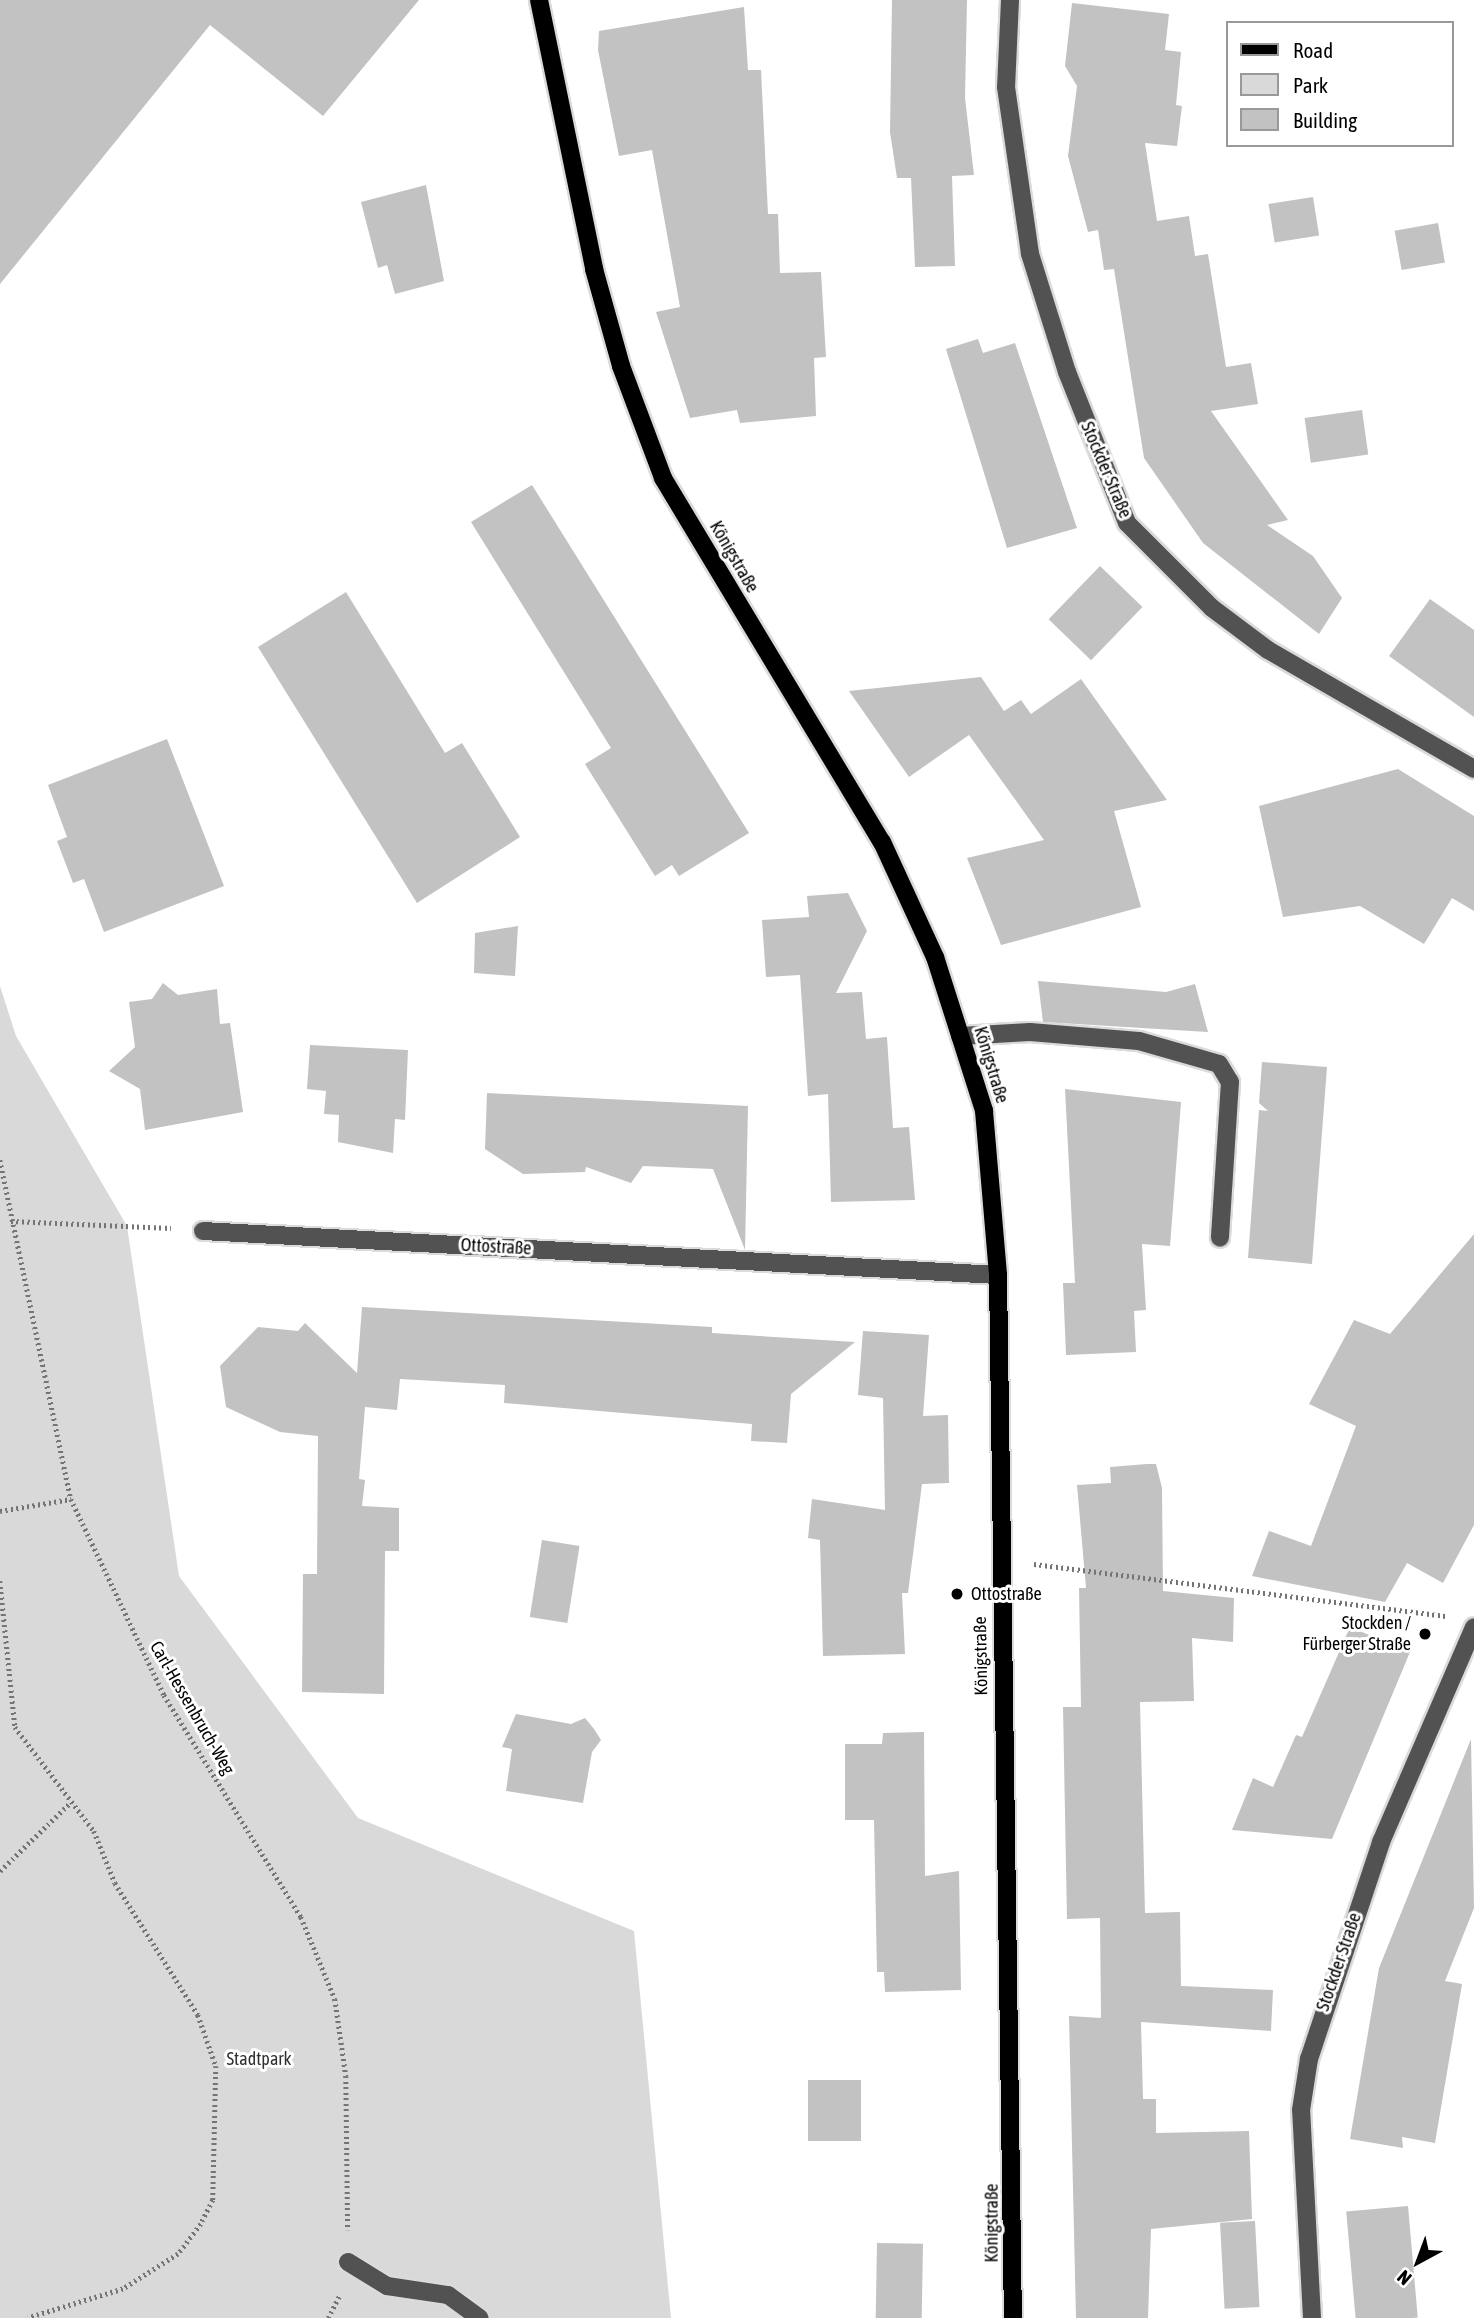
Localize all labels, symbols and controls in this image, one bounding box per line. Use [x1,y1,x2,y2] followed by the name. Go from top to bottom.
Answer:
[1226,21,1453,147] legend
[1293,38,1333,62] text: Road
[1293,73,1328,97] text: Park
[1293,108,1357,132] text: Building
[1076,419,1136,521] street label: Stockder Straße
[705,517,763,597] street label: Königstraße
[969,1024,1013,1106] street label: Königstraße
[460,1234,532,1260] street label: Ottostraße
[971,1583,1042,1605] place label: Ottostraße
[949,1586,965,1602] marker: Ottostraße
[1302,1613,1411,1656] place label: Stockden / Fürberger Straße
[970,1616,992,1696] street label: Königstraße
[1417,1626,1433,1642] marker: Stockden / Fürberger Straße
[145,1638,239,1778] street label: Carl-Hessenbruch-Weg
[1312,1910,1366,2014] street label: Stockder Straße
[227,2048,291,2070] park label: Stadtpark
[981,2183,1003,2263] street label: Königstraße
[1383,2227,1453,2297] north arrow
[1393,2266,1416,2290] text: N

